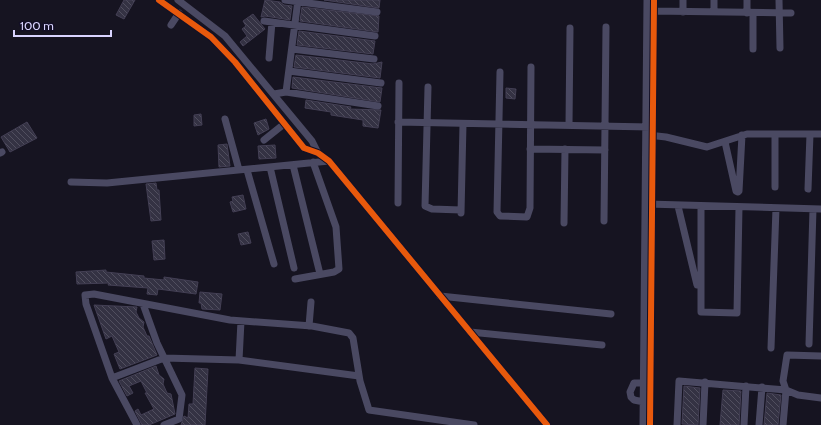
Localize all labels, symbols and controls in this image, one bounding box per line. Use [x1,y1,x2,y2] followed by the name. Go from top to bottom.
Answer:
[14,12,111,38] scale bar
[20,18,54,33] text: 100 m

